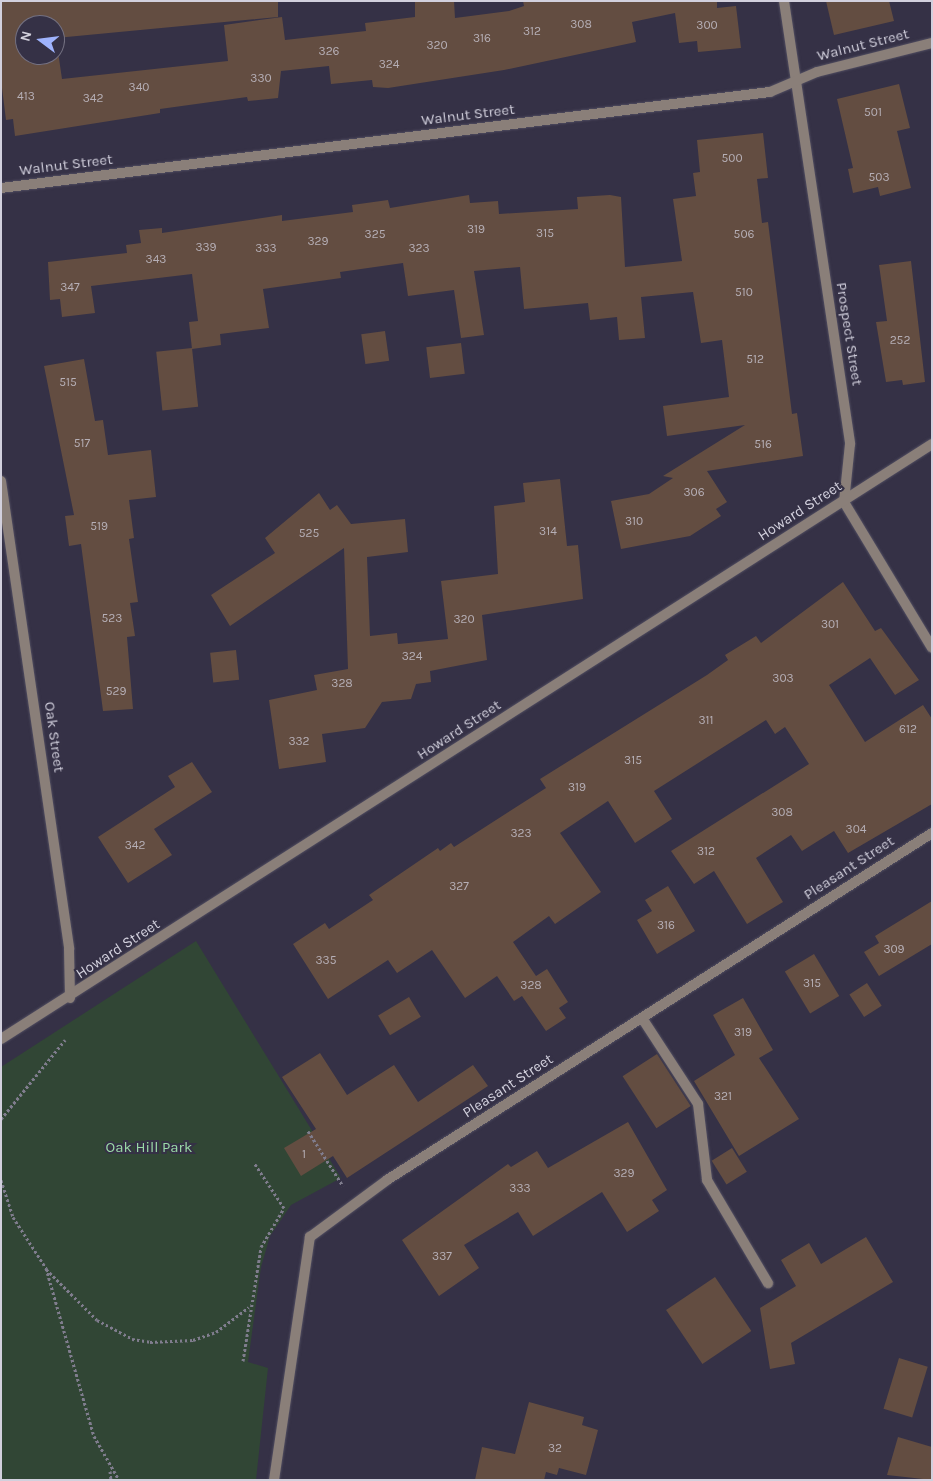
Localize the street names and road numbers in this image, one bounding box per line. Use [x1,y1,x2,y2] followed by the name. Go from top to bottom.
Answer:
[815,25,911,65] street label: Walnut Street
[420,100,516,130] street label: Walnut Street
[18,150,114,180] street label: Walnut Street
[832,281,866,387] street label: Prospect Street
[755,477,845,545] street label: Howard Street
[414,696,504,764] street label: Howard Street
[40,701,68,773] street label: Oak Street
[800,832,898,904] street label: Pleasant Street
[73,915,163,983] street label: Howard Street
[459,1050,557,1122] street label: Pleasant Street

